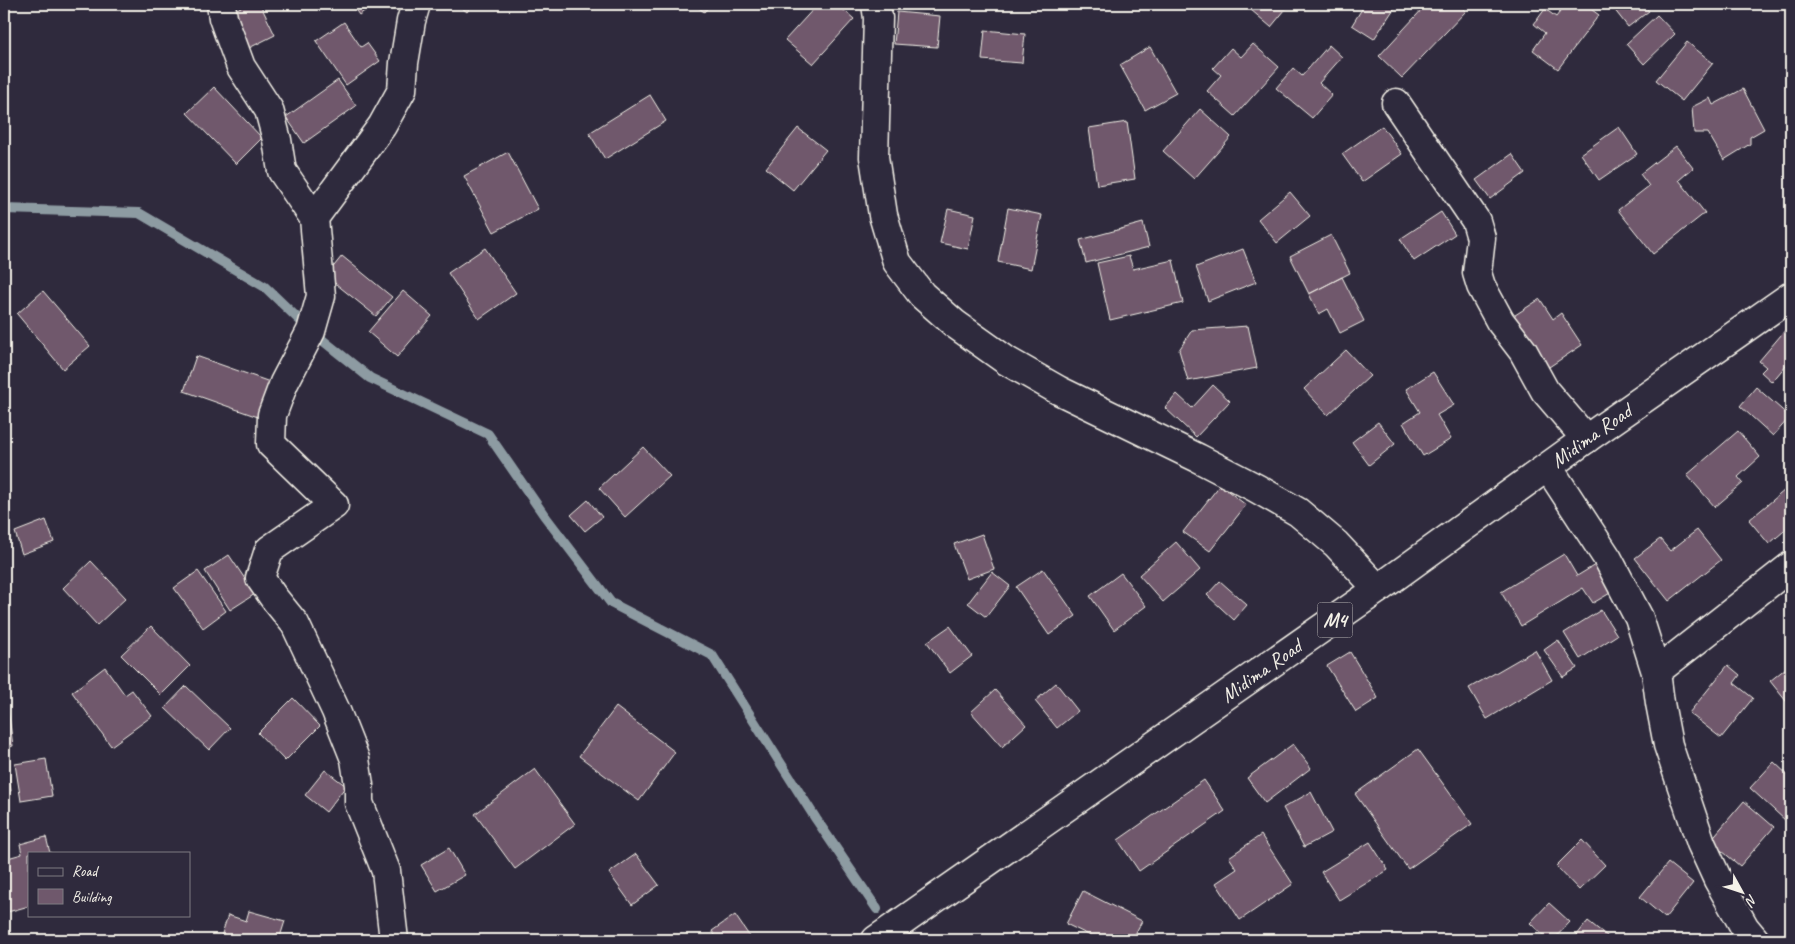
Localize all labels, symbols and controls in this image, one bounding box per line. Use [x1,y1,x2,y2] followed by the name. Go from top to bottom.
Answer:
[1545,397,1639,473] street label: Midima Road
[1318,602,1352,638] road number: M4
[1216,632,1309,708] street label: Midima Road
[28,852,190,916] legend
[72,862,99,881] text: Road
[1718,866,1768,916] north arrow
[72,888,112,907] text: Building
[1741,891,1761,911] text: N

